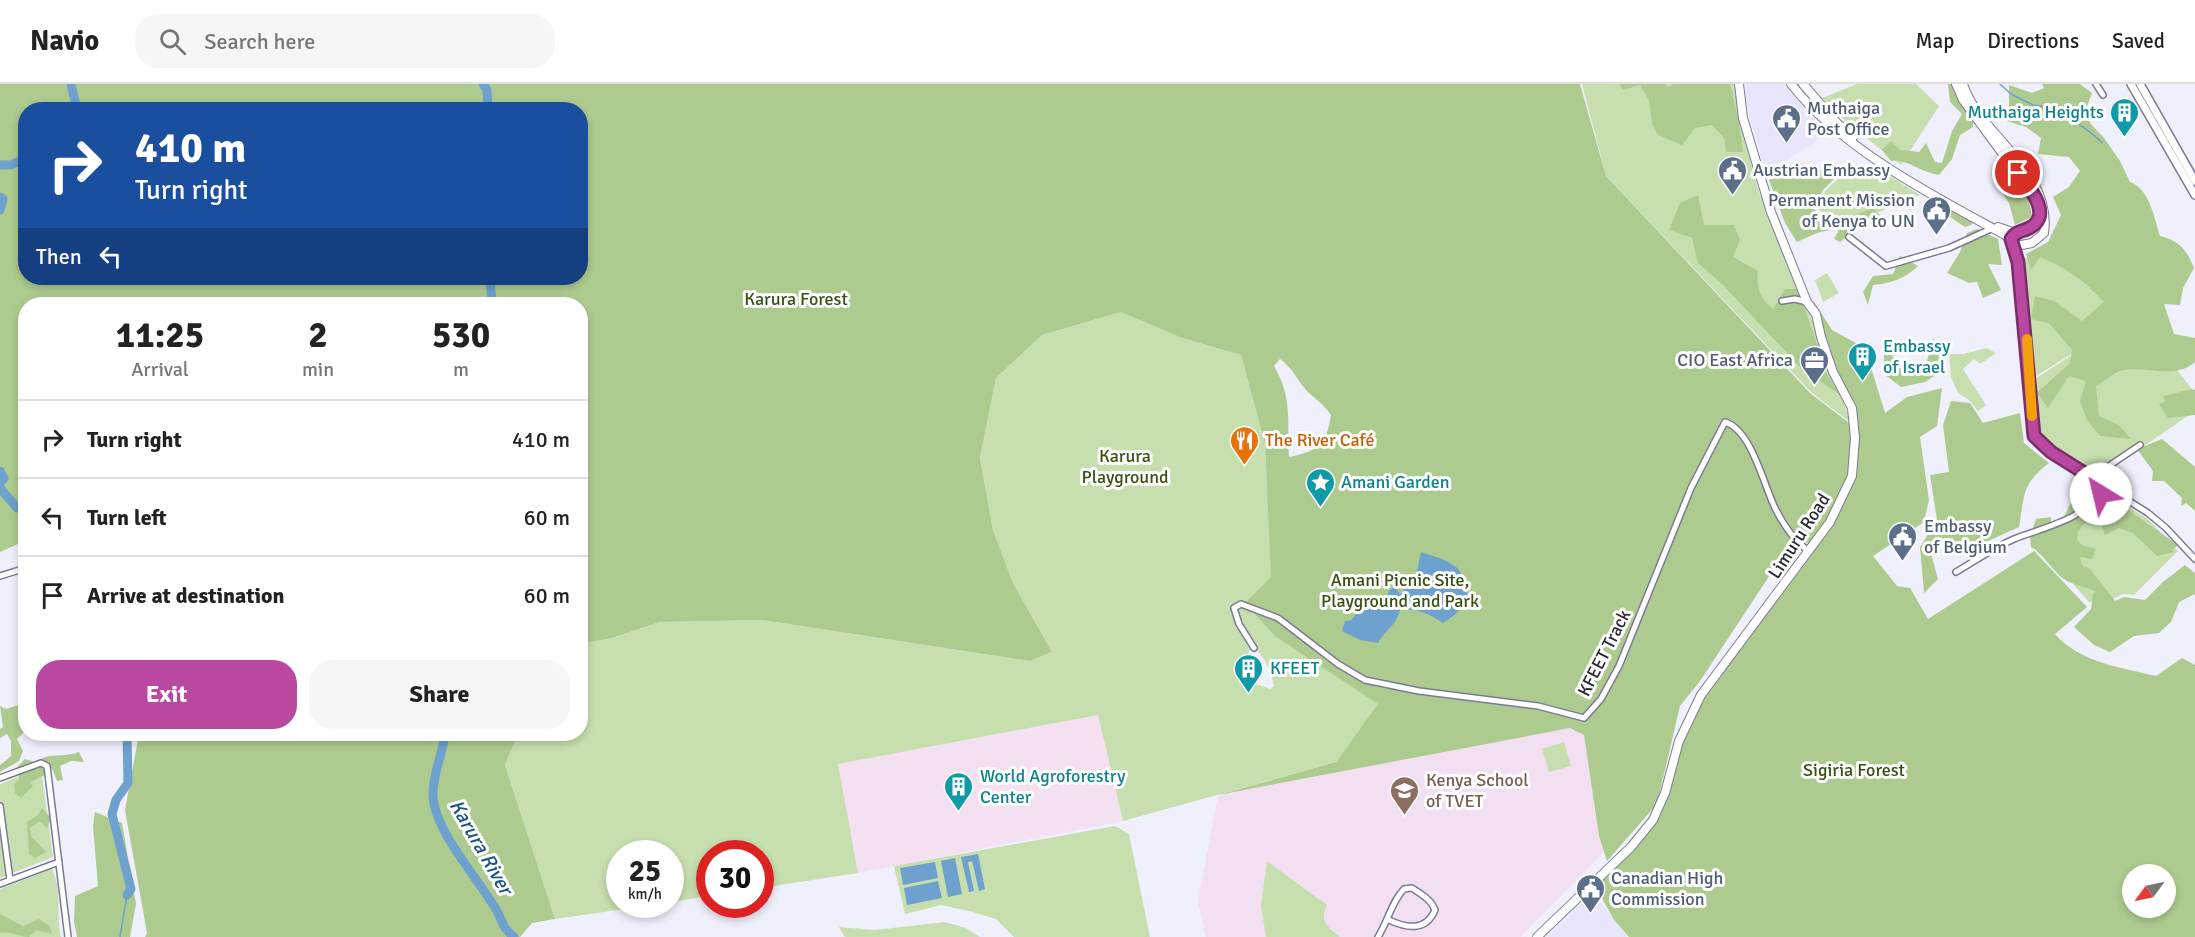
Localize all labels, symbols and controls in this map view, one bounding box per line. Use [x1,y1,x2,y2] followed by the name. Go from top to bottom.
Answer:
[135,14,555,68] search box
[30,24,99,58] text: Navio
[156,25,189,58] icon: search
[204,28,315,55] text: Search here
[1916,28,1954,54] text: Map
[1987,28,2079,54] text: Directions
[2112,28,2165,54] text: Saved
[2109,96,2141,138] building icon: Muthaiga Heights
[1807,97,1889,140] place label: Muthaiga Post Office
[1967,101,2104,123] place label: Muthaiga Heights
[1770,102,1802,144] public building icon: Muthaiga Post Office
[135,123,246,174] text: 410 m
[36,126,114,204] icon: right
[1992,147,2043,198] pin
[1716,154,1748,196] public building icon: Austrian Embassy
[2001,156,2034,189] icon: arrive
[1753,159,1890,181] place label: Austrian Embassy
[135,174,248,207] text: Turn right
[1768,189,1915,232] place label: Permanent Mission of Kenya to UN
[1920,194,1952,236] public building icon: Permanent Mission of Kenya to UN
[94,240,127,273] icon: left
[36,243,82,270] text: Then
[744,288,848,310] park label: Karura Forest
[116,313,204,358] text: 11:25
[308,313,328,358] text: 2
[432,313,490,358] text: 530
[1883,335,1951,378] place label: Embassy of Israel
[1846,340,1878,382] building icon: Embassy of Israel
[1798,344,1830,386] office icon: CIO East Africa
[1677,349,1793,371] place label: CIO East Africa
[131,357,189,382] text: Arrival
[302,357,334,382] text: min
[453,357,469,382] text: m
[36,423,69,456] icon: right
[1228,424,1260,466] restaurant icon: The River Café
[87,426,182,453] text: Turn right
[512,426,570,453] text: 410 m
[1265,429,1374,451] place label: The River Café
[1081,445,1169,488] park label: Karura Playground
[2069,462,2133,526] position arrow
[1304,466,1336,508] place icon: Amani Garden
[1341,471,1450,493] place label: Amani Garden
[1763,489,1835,583] street label: Limuru Road
[36,501,69,534] icon: left
[87,504,167,531] text: Turn left
[524,504,570,531] text: 60 m
[1924,515,2007,558] place label: Embassy of Belgium
[1887,520,1919,562] public building icon: Embassy of Belgium
[1321,569,1479,612] park label: Amani Picnic Site, Playground and Park
[36,579,69,612] icon: arrive
[87,582,284,609] text: Arrive at destination
[524,582,570,609] text: 60 m
[1573,606,1635,700] street label: KFEET Track
[1233,652,1265,694] building icon: KFEET
[1270,657,1319,679] place label: KFEET
[36,660,297,729] button: Exit
[309,660,570,729] button: Share
[1803,759,1905,781] park label: Sigiria Forest
[980,765,1126,808] place label: World Agroforestry Center
[1426,769,1529,812] place label: Kenya School of TVET
[943,770,975,812] building icon: World Agroforestry Center
[1389,774,1421,816] school or university icon: Kenya School of TVET
[444,795,520,901] water label: Karura River
[696,840,774,918] speed limit sign: 30
[629,853,661,890] text: 25
[2122,864,2176,918] north arrow
[2122,864,2176,918] map controls
[1611,867,1723,910] place label: Canadian High Commission
[1574,872,1606,914] public building icon: Canadian High Commission
[628,885,662,903] text: km/h

